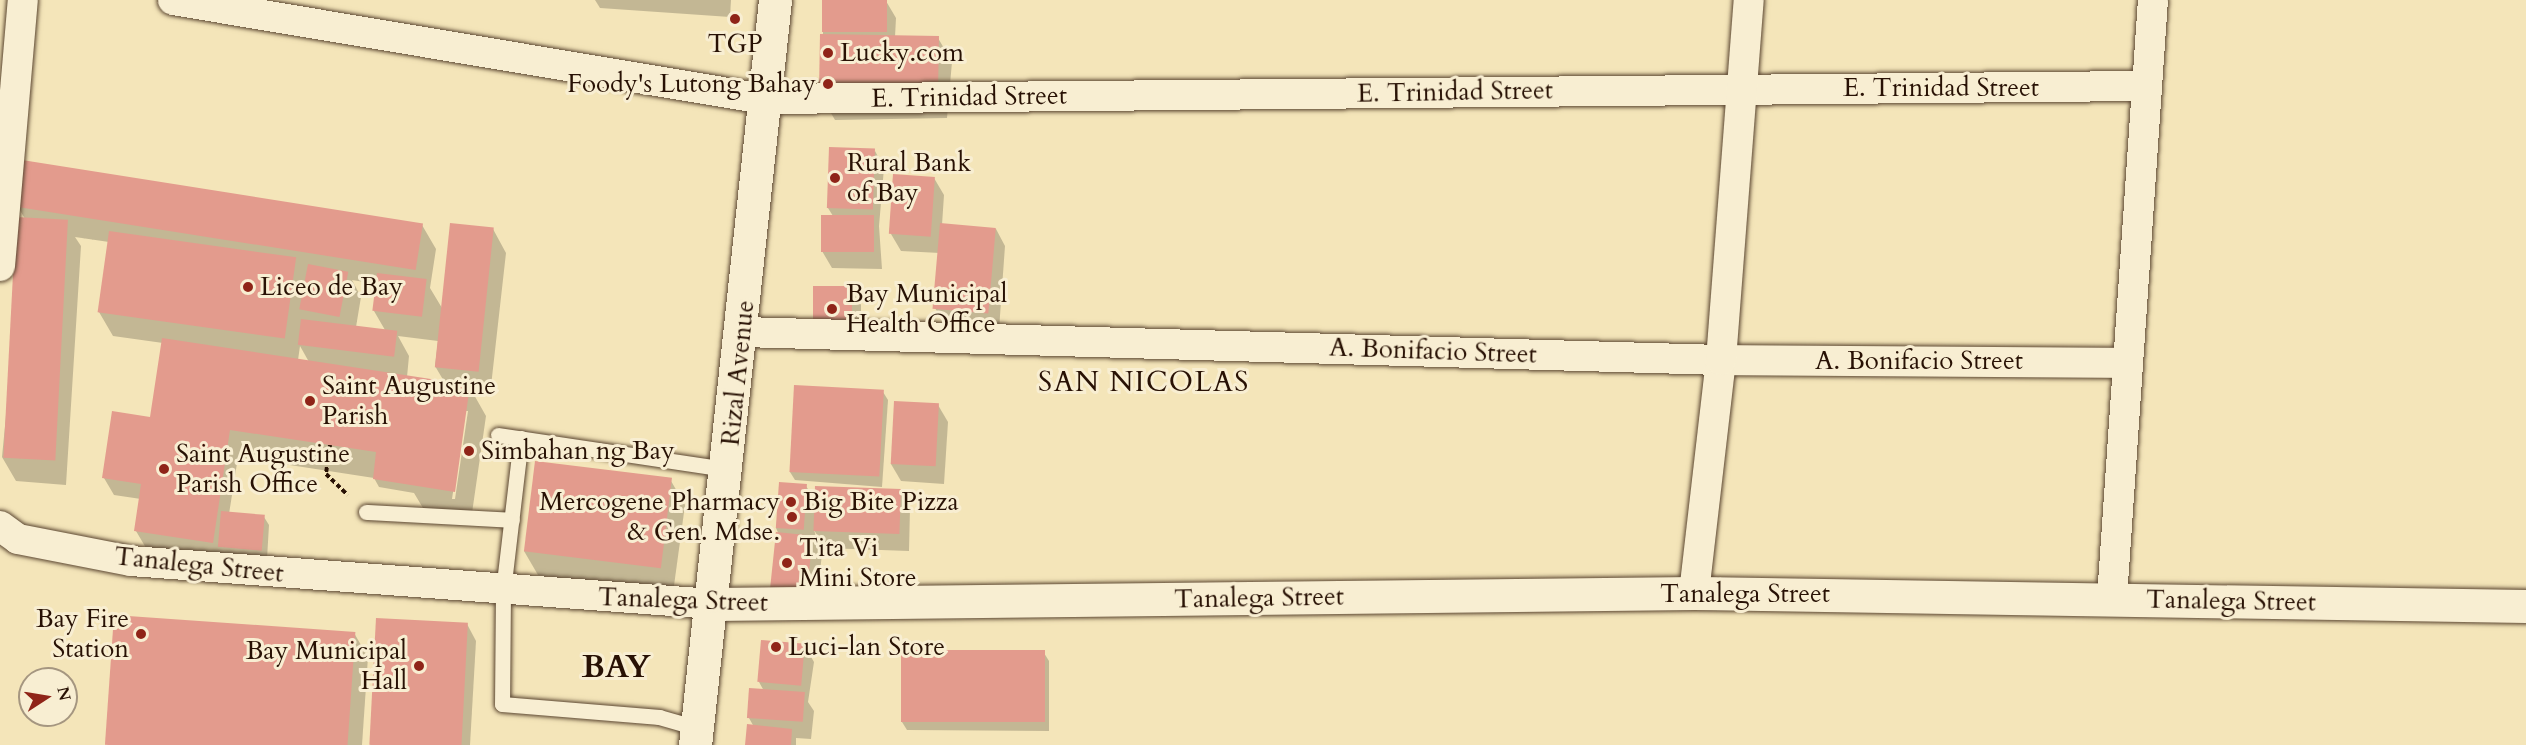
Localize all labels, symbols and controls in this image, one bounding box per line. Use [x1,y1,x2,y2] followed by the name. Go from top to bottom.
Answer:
[728,12,742,26] marker: TGP
[707,28,763,60] place label: TGP
[840,37,964,69] place label: Lucky.com
[821,46,835,60] marker: Lucky.com
[567,68,816,100] place label: Foody's Lutong Bahay
[1843,72,2039,104] street label: E. Trinidad Street
[1357,75,1553,109] street label: E. Trinidad Street
[821,77,835,91] marker: Foody's Lutong Bahay
[871,80,1067,114] street label: E. Trinidad Street
[847,147,971,208] place label: Rural Bank of Bay
[828,171,842,185] marker: Rural Bank of Bay
[260,271,403,303] place label: Liceo de Bay
[846,278,1007,340] place label: Bay Municipal Health Office
[241,280,255,294] marker: Liceo de Bay
[715,299,761,447] street label: Rizal Avenue
[823,300,841,318] marker: Bay Municipal Health Office
[1329,332,1537,370] street label: A. Bonifacio Street
[1815,345,2023,377] street label: A. Bonifacio Street
[1038,365,1250,399] district label: SAN NICOLAS
[322,370,496,431] place label: Saint Augustine Parish
[303,394,317,408] marker: Saint Augustine Parish
[481,435,675,467] place label: Simbahan ng Bay
[176,438,350,500] place label: Saint Augustine Parish Office
[462,444,476,458] marker: Simbahan ng Bay
[157,462,171,476] marker: Saint Augustine Parish Office
[539,486,780,548] place label: Mercogene Pharmacy & Gen. Mdse.
[803,486,959,518] place label: Big Bite Pizza
[784,495,798,509] marker: Big Bite Pizza
[785,510,799,524] marker: Mercogene Pharmacy & Gen. Mdse.
[799,532,916,594] place label: Tita Vi Mini Store
[113,541,285,589] street label: Tanalega Street
[780,556,794,570] marker: Tita Vi Mini Store
[1660,578,1830,610] street label: Tanalega Street
[597,581,769,619] street label: Tanalega Street
[1174,581,1344,615] street label: Tanalega Street
[2146,584,2316,618] street label: Tanalega Street
[36,603,129,664] place label: Bay Fire Station
[134,627,148,641] marker: Bay Fire Station
[788,631,945,663] place label: Luci-lan Store
[246,635,407,696] place label: Bay Municipal Hall
[769,640,783,654] marker: Luci-lan Store
[582,648,652,686] district label: BAY
[412,659,426,673] marker: Bay Municipal Hall
[18,667,78,727] north arrow
[51,685,76,703] text: N

